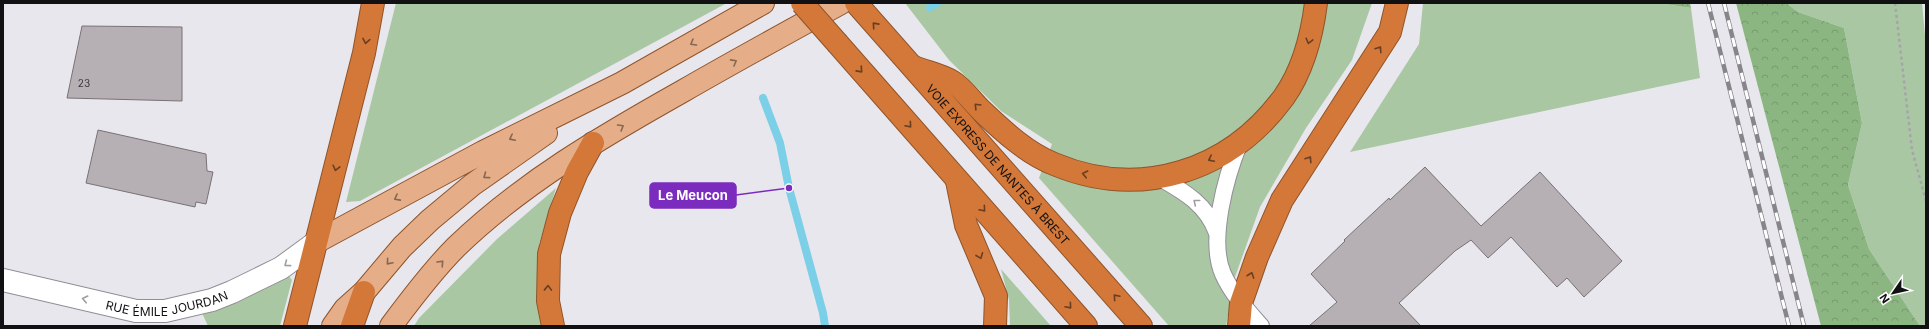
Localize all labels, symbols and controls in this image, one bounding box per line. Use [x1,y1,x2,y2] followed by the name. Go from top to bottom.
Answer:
[873,23,880,30] one-way arrow
[363,38,371,44] one-way arrow
[690,38,697,45] one-way arrow
[1305,38,1313,44] one-way arrow
[1374,46,1381,53] one-way arrow
[729,60,737,67] one-way arrow
[856,65,863,72] one-way arrow
[78,77,90,89] house number: 23
[923,81,1073,248] street label: VOIE EXPRESS DE NANTES À BREST
[974,103,982,111] one-way arrow
[904,120,911,127] one-way arrow
[617,124,624,131] one-way arrow
[509,133,516,141] one-way arrow
[1208,154,1215,162] one-way arrow
[1304,156,1311,163] one-way arrow
[333,165,341,171] one-way arrow
[1082,170,1088,178] one-way arrow
[483,171,490,179] one-way arrow
[650,183,736,208] callout: Le Meucon
[658,187,728,203] text: Le Meucon
[394,193,401,201] one-way arrow
[1193,199,1201,206] one-way arrow
[978,204,985,211] one-way arrow
[976,253,984,260] one-way arrow
[387,257,394,265] one-way arrow
[284,259,291,266] one-way arrow
[437,260,444,268] one-way arrow
[1246,271,1254,278] one-way arrow
[1873,273,1913,313] north arrow
[544,285,552,291] one-way arrow
[104,287,230,319] street label: RUE ÉMILE JOURDAN
[1877,291,1893,306] text: N
[1113,294,1120,301] one-way arrow
[82,295,88,303] one-way arrow
[1064,302,1071,309] one-way arrow

